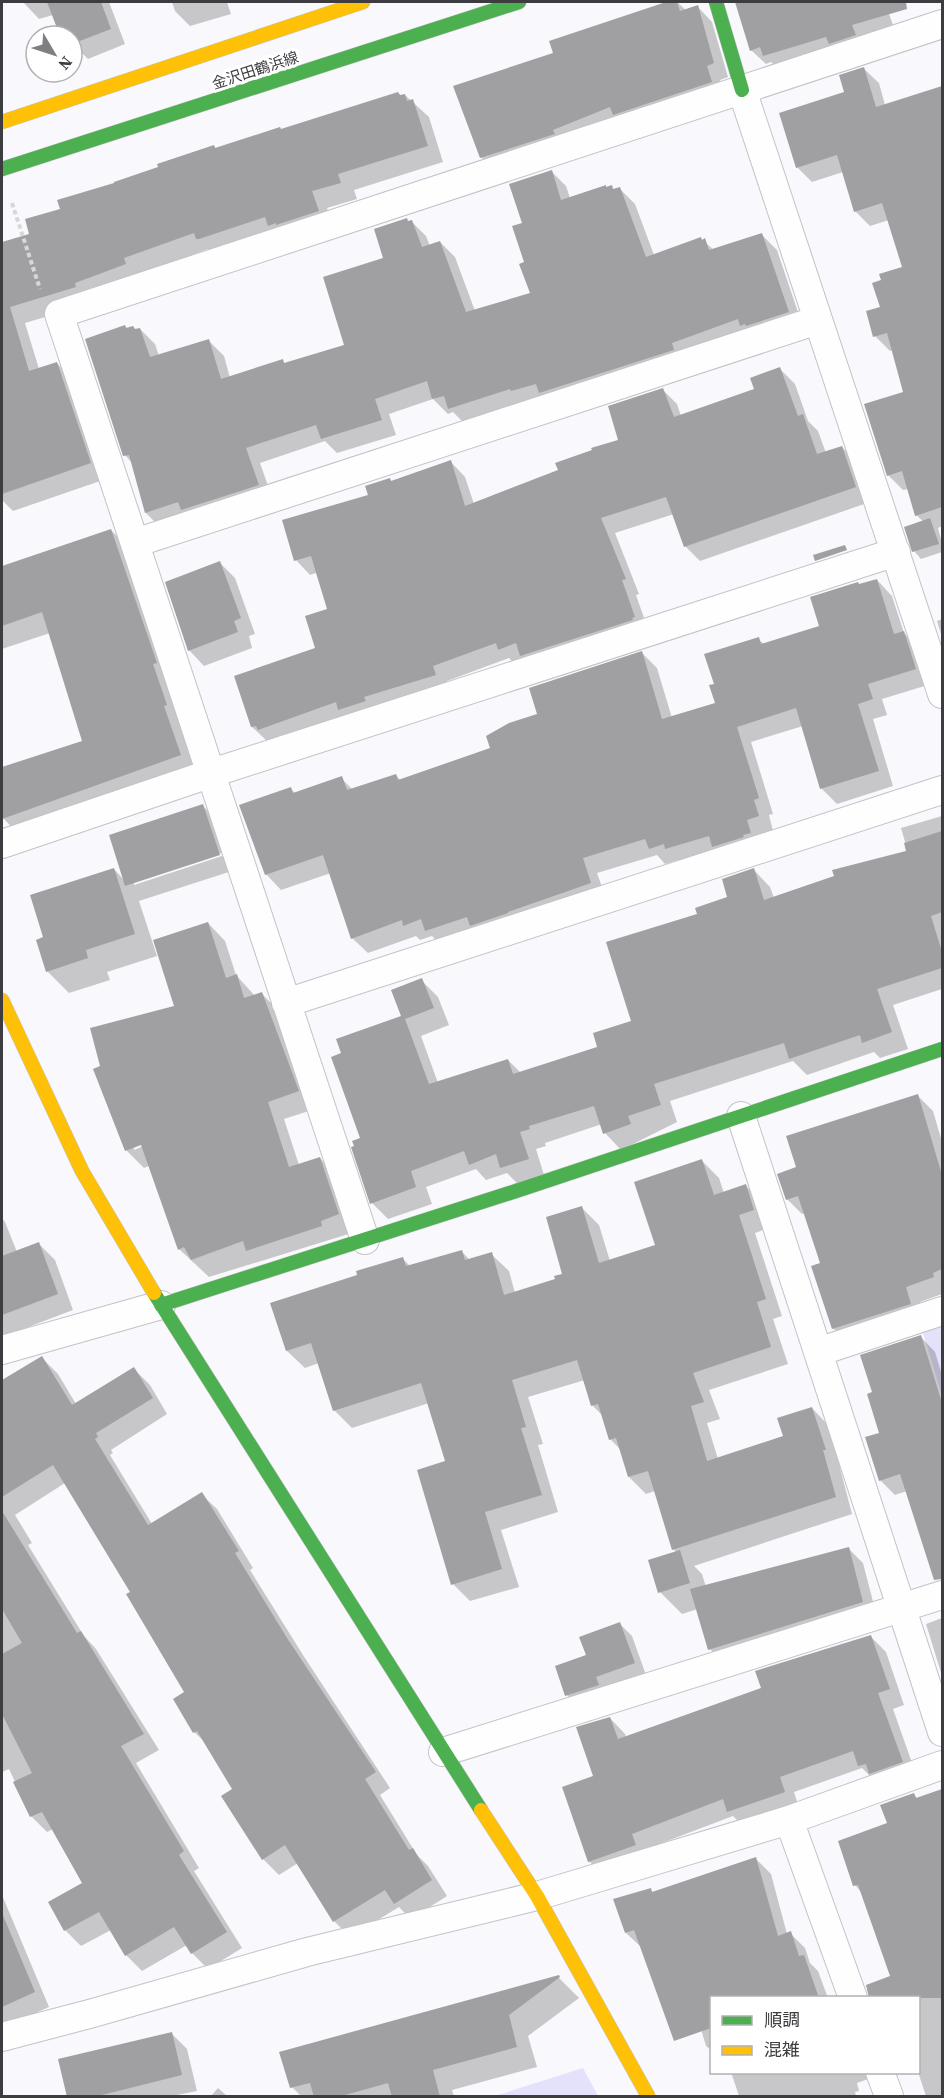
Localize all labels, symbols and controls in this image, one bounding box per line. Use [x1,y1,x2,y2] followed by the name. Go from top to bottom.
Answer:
[24,24,84,84] north arrow
[209,46,301,94] street label: 金沢田鶴浜線
[53,52,78,75] text: N
[710,1996,920,2074] legend
[764,2007,800,2032] text: 順調
[764,2037,800,2062] text: 混雑

